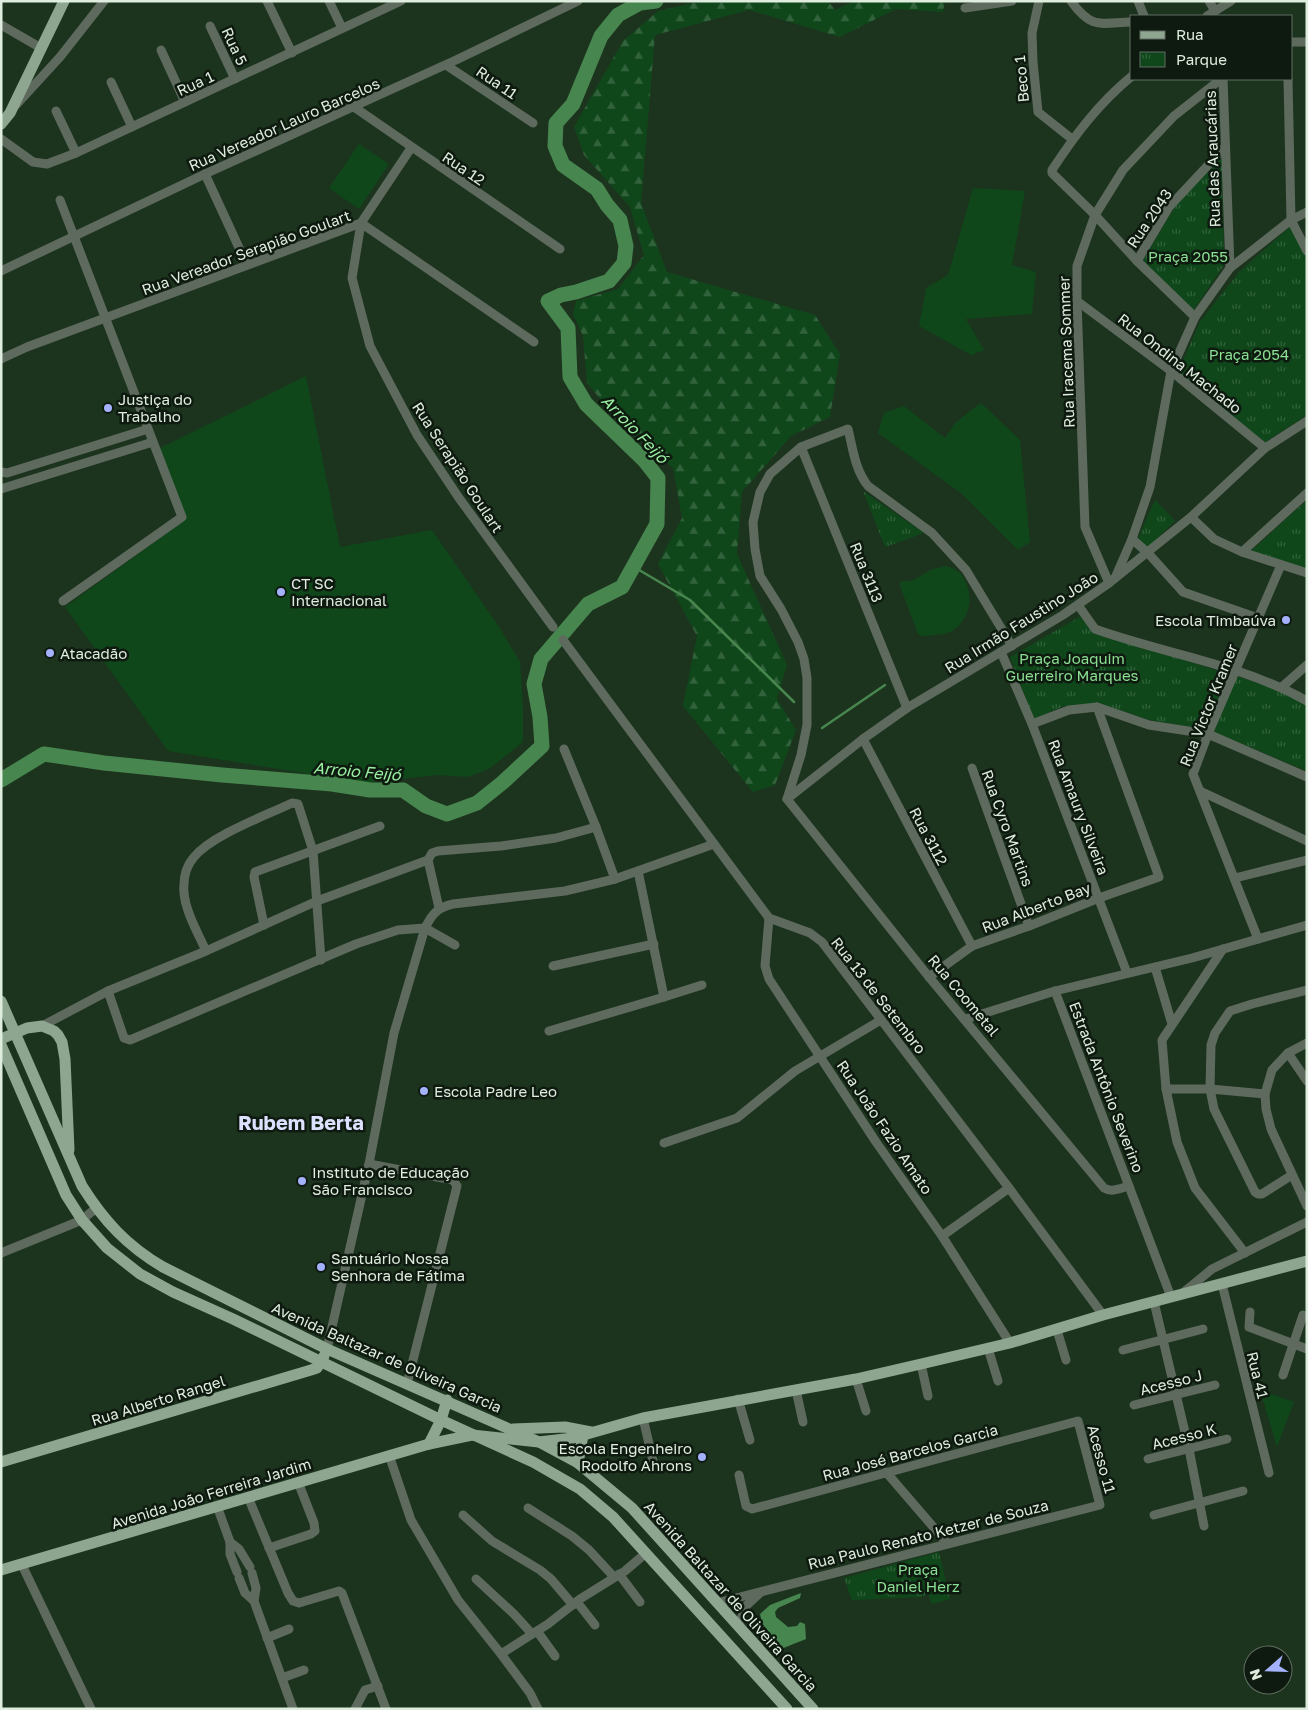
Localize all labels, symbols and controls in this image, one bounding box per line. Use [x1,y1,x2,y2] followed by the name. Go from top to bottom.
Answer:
[1130,15,1293,80] legend
[218,24,252,68] street label: Rua 5
[1176,25,1203,43] text: Rua
[1176,50,1227,68] text: Parque
[1010,55,1032,103] street label: Beco 1
[473,62,521,102] street label: Rua 11
[174,67,216,99] street label: Rua 1
[186,74,382,174] street label: Rua Vereador Lauro Barcelos
[1201,90,1223,228] street label: Rua das Araucárias
[439,147,489,189] street label: Rua 12
[1123,185,1175,251] street label: Rua 2043
[139,206,353,298] street label: Rua Vereador Serapião Goulart
[1148,247,1228,265] park label: Praça 2055
[1054,276,1078,428] street label: Rua Iracema Sommer
[1115,309,1245,417] street label: Rua Ondina Machado
[1209,345,1289,363] park label: Praça 2054
[118,390,192,425] place label: Justiça do Trabalho
[597,391,673,468] water label: Arroio Feijó
[409,398,507,536] street label: Rua Serapião Goulart
[102,402,114,414] marker: Justiça do Trabalho
[847,539,887,605] street label: Rua 3113
[941,567,1101,677] street label: Rua Irmão Faustino João
[291,574,387,609] place label: CT SC Internacional
[275,586,287,598] marker: CT SC Internacional
[1155,611,1276,629] place label: Escola Timbaúva
[1280,614,1292,626] marker: Escola Timbaúva
[1175,641,1241,769] street label: Rua Victor Kramer
[60,644,127,662] place label: Atacadão
[44,647,56,659] marker: Atacadão
[1005,649,1139,684] park label: Praça Joaquim Guerreiro Marques
[1045,737,1113,877] street label: Rua Amaury Silveira
[313,757,403,785] water label: Arroio Feijó
[979,767,1038,889] street label: Rua Cyro Martins
[906,804,952,868] street label: Rua 3112
[979,878,1094,936] street label: Rua Alberto Bay
[828,933,930,1057] street label: Rua 13 de Setembro
[925,951,1003,1039] street label: Rua Coometal
[1066,999,1148,1175] street label: Estrada Antônio Severino
[833,1057,937,1197] street label: Rua João Fazio Amato
[434,1082,557,1100] place label: Escola Padre Leo
[418,1085,430,1097] marker: Escola Padre Leo
[238,1110,364,1134] district label: Rubem Berta
[312,1163,469,1198] place label: Instituto de Educação São Francisco
[296,1175,308,1187] marker: Instituto de Educação São Francisco
[331,1249,465,1284] place label: Santuário Nossa Senhora de Fátima
[315,1261,327,1273] marker: Santuário Nossa Senhora de Fátima
[269,1298,505,1416] street label: Avenida Baltazar de Oliveira Garcia
[1244,1350,1272,1400] street label: Rua 41
[1138,1366,1204,1398] street label: Acesso J
[89,1371,227,1429] street label: Rua Alberto Rangel
[1150,1419,1218,1453] street label: Acesso K
[820,1420,1000,1484] street label: Rua José Barcelos Garcia
[1084,1423,1120,1495] street label: Acesso 11
[559,1439,692,1474] place label: Escola Engenheiro Rodolfo Ahrons
[696,1451,708,1463] marker: Escola Engenheiro Rodolfo Ahrons
[109,1454,313,1532] street label: Avenida João Ferreira Jardim
[806,1495,1050,1573] street label: Rua Paulo Renato Ketzer de Souza
[641,1497,821,1695] street label: Avenida Baltazar de Oliveira Garcia
[876,1560,960,1595] park label: Praça Daniel Herz
[1243,1645,1293,1695] north arrow
[1246,1667,1265,1683] text: N

